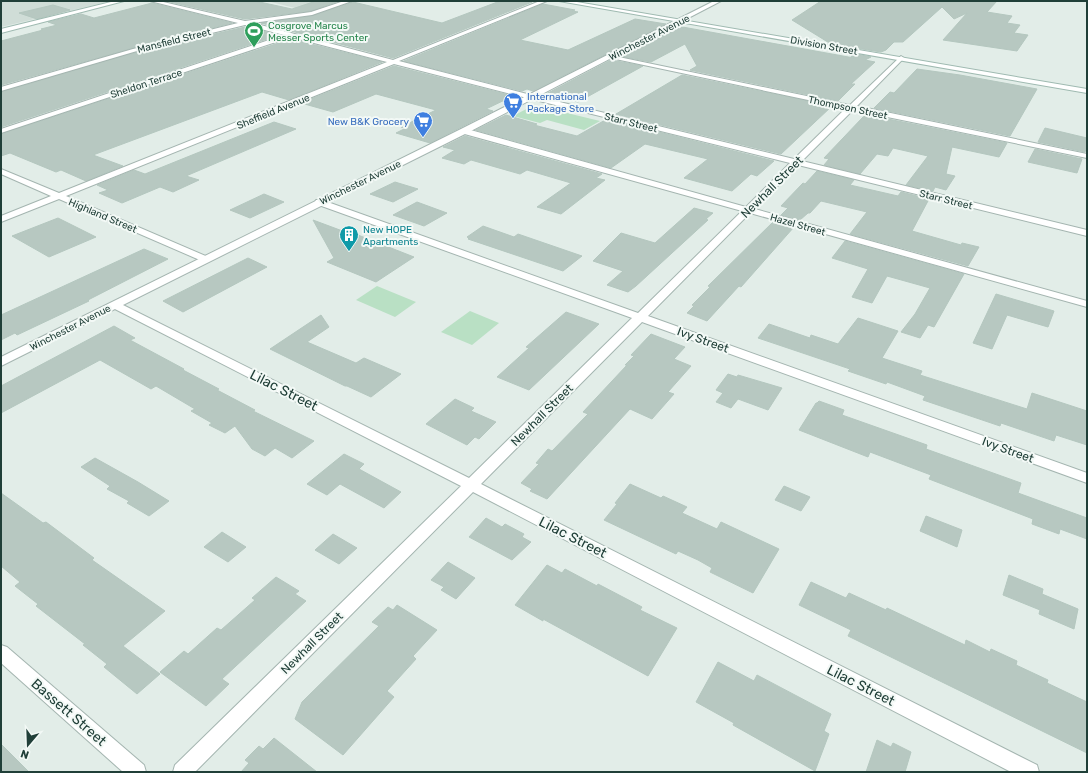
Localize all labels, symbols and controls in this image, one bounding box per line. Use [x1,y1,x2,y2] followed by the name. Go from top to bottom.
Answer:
[607,12,692,63] street label: Winchester Avenue
[243,20,265,48] sports icon: Cosgrove Marcus Messer Sports Center
[268,20,368,44] place label: Cosgrove Marcus Messer Sports Center
[136,26,212,56] street label: Mansfield Street
[789,34,858,58] street label: Division Street
[109,67,184,101] street label: Sheldon Terrace
[502,91,524,119] supermarket icon: International Package Store
[527,91,595,115] place label: International Package Store
[235,92,312,132] street label: Sheffield Avenue
[807,94,889,122] street label: Thompson Street
[412,110,434,138] supermarket icon: New B&K Grocery
[603,111,659,135] street label: Starr Street
[328,116,409,128] place label: New B&K Grocery
[738,153,806,221] street label: Newhall Street
[318,158,403,208] street label: Winchester Avenue
[918,188,974,212] street label: Starr Street
[67,196,139,236] street label: Highland Street
[769,211,827,239] street label: Hazel Street
[338,224,360,252] building icon: New HOPE Apartments
[363,224,418,248] place label: New HOPE Apartments
[28,302,113,353] street label: Winchester Avenue
[675,324,731,356] street label: Ivy Street
[247,366,321,415] street label: Lilac Street
[508,381,576,449] street label: Newhall Street
[980,434,1036,466] street label: Ivy Street
[536,513,610,562] street label: Lilac Street
[278,609,346,677] street label: Newhall Street
[824,661,898,710] street label: Lilac Street
[28,675,110,750] street label: Bassett Street
[8,725,48,765] north arrow
[19,747,31,761] text: N

